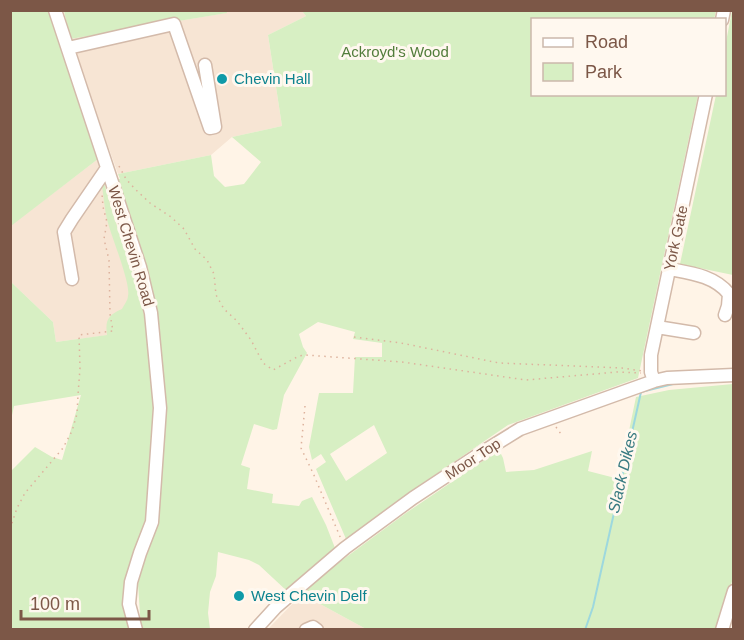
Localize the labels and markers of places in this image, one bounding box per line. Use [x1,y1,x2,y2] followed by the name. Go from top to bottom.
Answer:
[234,70,311,87] place label: Chevin Hall
[215,72,229,86] marker: Chevin Hall
[251,587,367,604] place label: West Chevin Delf
[232,589,246,603] marker: West Chevin Delf

